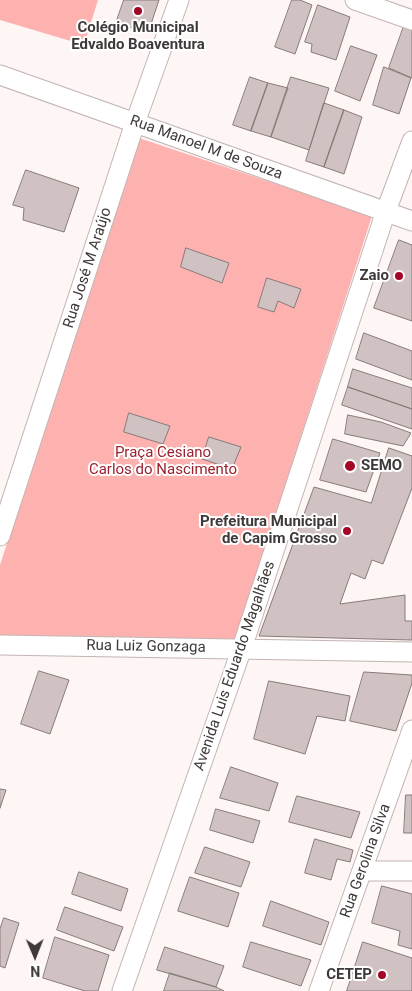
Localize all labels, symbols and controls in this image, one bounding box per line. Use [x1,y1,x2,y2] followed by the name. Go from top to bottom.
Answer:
[132,5,144,17] marker: Colégio Municipal Edvaldo Boaventura
[71,19,205,54] place label: Colégio Municipal Edvaldo Boaventura
[127,112,285,184] street label: Rua Manoel M de Souza
[60,205,116,331] street label: Rua José M Araújo
[359,267,389,285] place label: Zaio
[393,270,405,282] marker: Zaio
[89,444,237,479] park label: Praça Cesiano Carlos do Nascimento
[361,457,402,475] place label: SEMO
[343,459,357,473] marker: SEMO
[200,513,337,548] place label: Prefeitura Municipal de Capim Grosso
[341,525,353,537] marker: Prefeitura Municipal de Capim Grosso
[191,559,279,773] street label: Avenida Luis Eduardo Magalhães
[86,637,206,657] street label: Rua Luiz Gonzaga
[337,802,395,920] street label: Rua Gerolina Silva
[10,931,60,981] north arrow
[30,963,40,979] text: N
[326,966,372,984] place label: CETEP
[376,969,388,981] marker: CETEP

